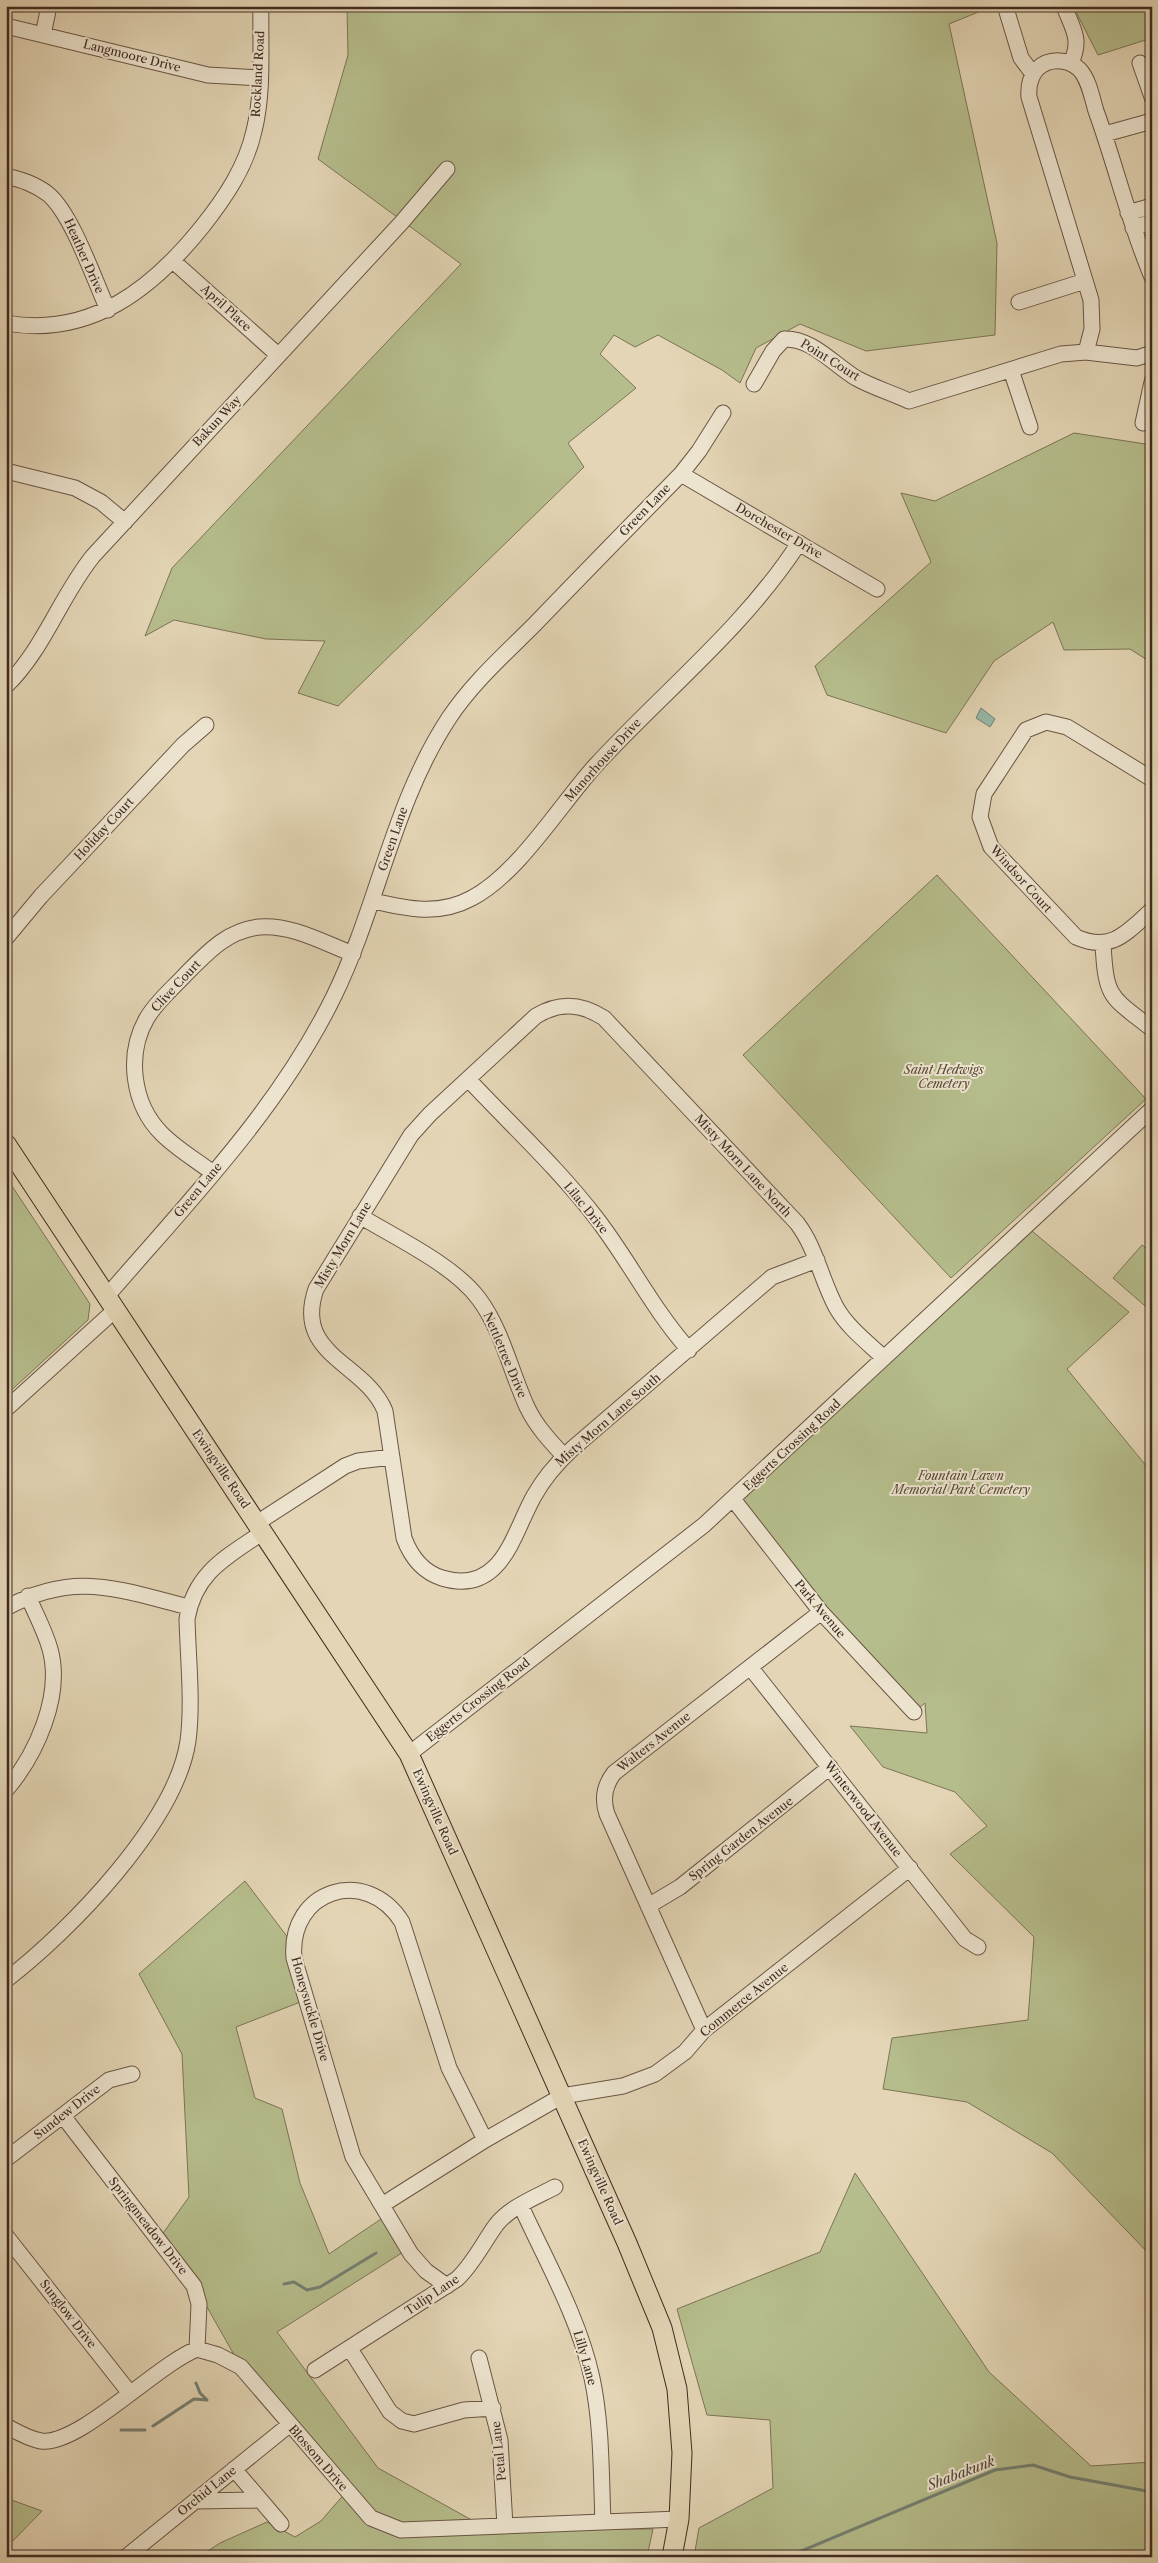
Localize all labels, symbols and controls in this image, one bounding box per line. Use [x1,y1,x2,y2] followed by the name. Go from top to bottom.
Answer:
[248,30,267,118] street label: Rockland Road
[82,36,183,75] street label: Langmoore Drive
[61,216,108,296] street label: Heather Drive
[197,280,255,334] street label: April Place
[798,335,863,384] street label: Point Court
[189,392,244,449] street label: Bakun Way
[616,480,674,539] street label: Green Lane
[733,500,826,562] street label: Dorchester Drive
[561,715,644,804] street label: Manorhouse Drive
[71,793,137,863] street label: Holiday Court
[375,804,411,873] street label: Green Lane
[987,841,1056,916] street label: Windsor Court
[148,956,204,1015] street label: Clive Court
[903,1062,985,1091] park label: Saint Hedwigs Cemetery
[692,1111,795,1220] street label: Misty Morn Lane North
[170,1159,225,1220] street label: Green Lane
[561,1179,612,1237] street label: Lilac Drive
[311,1199,374,1291] street label: Misty Morn Lane
[481,1309,530,1400] street label: Nettletree Drive
[552,1369,664,1470] street label: Misty Morn Lane South
[740,1395,844,1494] street label: Eggerts Crossing Road
[189,1426,254,1512] street label: Ewingville Road
[890,1468,1030,1497] park label: Fountain Lawn Memorial Park Cemetery
[792,1577,849,1641] street label: Park Avenue
[423,1654,533,1745] street label: Eggerts Crossing Road
[613,1708,693,1775] street label: Walters Avenue
[821,1757,906,1860] street label: Winterwood Avenue
[410,1766,461,1858] street label: Ewingville Road
[686,1793,796,1884] street label: Spring Garden Avenue
[288,1955,333,2063] street label: Honeysuckle Drive
[697,1959,791,2040] street label: Commerce Avenue
[31,2081,103,2142] street label: Sundew Drive
[575,2136,626,2228] street label: Ewingville Road
[106,2174,191,2278] street label: Springmeadow Drive
[402,2271,462,2318] street label: Tulip Lane
[37,2276,100,2351] street label: Sunglow Drive
[570,2329,601,2387] street label: Lilly Lane
[488,2420,509,2482] street label: Petal Lane
[286,2422,351,2494] street label: Blossom Drive
[924,2452,998,2494] water label: Shabakunk
[174,2462,239,2519] street label: Orchid Lane

